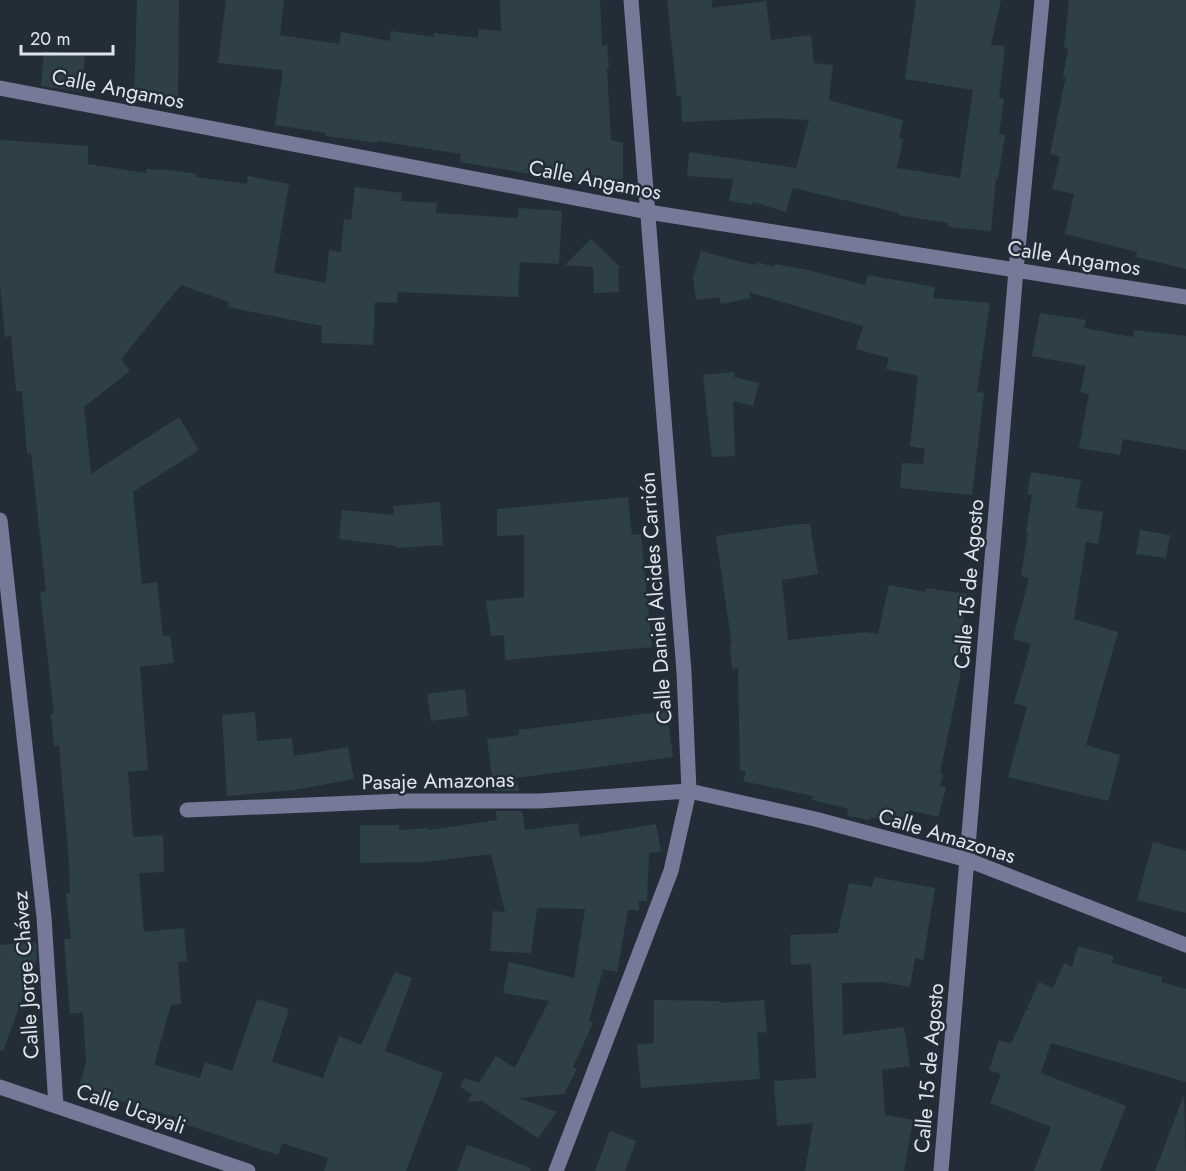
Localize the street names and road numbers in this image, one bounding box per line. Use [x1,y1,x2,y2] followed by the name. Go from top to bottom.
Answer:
[49,61,187,117] street label: Calle Angamos
[526,152,664,208] street label: Calle Angamos
[1005,233,1143,283] street label: Calle Angamos
[632,471,680,725] street label: Calle Daniel Alcides Carrión
[947,498,991,670] street label: Calle 15 de Agosto
[361,765,515,797] street label: Pasaje Amazonas
[875,801,1019,871] street label: Calle Amazonas
[5,890,47,1060] street label: Calle Jorge Chávez
[907,982,951,1154] street label: Calle 15 de Agosto
[72,1076,190,1142] street label: Calle Ucayali

